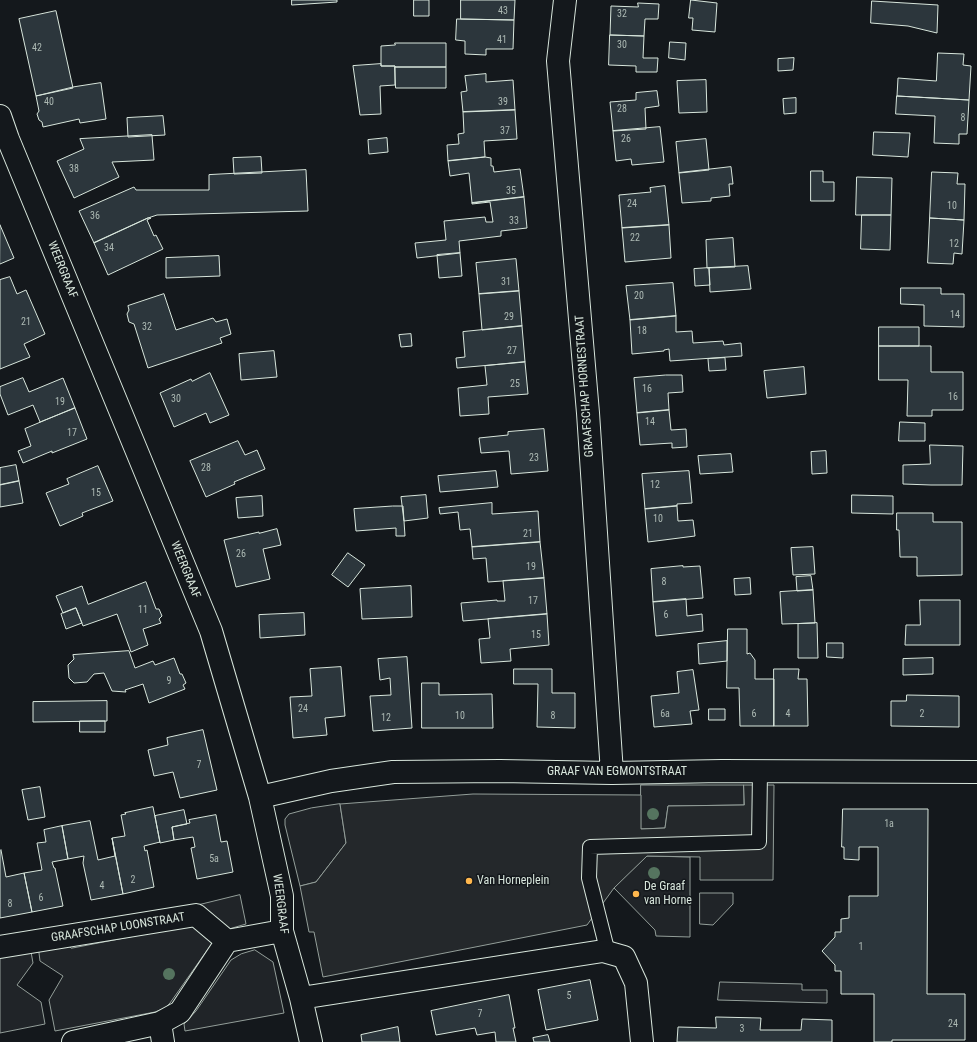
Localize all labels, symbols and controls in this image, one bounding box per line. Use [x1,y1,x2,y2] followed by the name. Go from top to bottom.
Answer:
[498,5,508,17] house number: 43
[617,8,627,20] house number: 32
[497,34,507,46] house number: 41
[617,39,627,51] house number: 30
[32,42,42,54] house number: 42
[44,96,54,108] house number: 40
[498,96,508,108] house number: 39
[617,103,627,115] house number: 28
[961,112,965,124] house number: 8
[500,125,510,137] house number: 37
[621,133,631,145] house number: 26
[69,163,79,175] house number: 38
[506,185,516,197] house number: 35
[627,198,637,210] house number: 24
[947,200,957,212] house number: 10
[90,210,100,222] house number: 36
[509,215,519,227] house number: 33
[630,232,640,244] house number: 22
[949,238,959,250] house number: 12
[44,239,80,301] street label: WEERGRAAF
[104,242,114,254] house number: 34
[501,276,511,288] house number: 31
[634,290,644,302] house number: 20
[950,309,960,321] house number: 14
[504,311,514,323] house number: 29
[573,314,597,458] street label: GRAAFSCHAP HORNESTRAAT
[21,316,31,328] house number: 21
[142,321,152,333] house number: 32
[637,325,647,337] house number: 18
[507,345,517,357] house number: 27
[510,378,520,390] house number: 25
[642,383,652,395] house number: 16
[948,391,958,403] house number: 16
[171,393,181,405] house number: 30
[55,396,65,408] house number: 19
[645,416,655,428] house number: 14
[67,427,77,439] house number: 17
[529,452,539,464] house number: 23
[201,462,211,474] house number: 28
[650,479,660,491] house number: 12
[91,487,101,499] house number: 15
[653,513,663,525] house number: 10
[523,528,533,540] house number: 21
[167,539,203,601] street label: WEERGRAAF
[236,548,246,560] house number: 26
[526,561,536,573] house number: 19
[662,576,666,588] house number: 8
[528,595,538,607] house number: 17
[138,604,148,616] house number: 11
[664,609,668,621] house number: 6
[531,629,541,641] house number: 15
[167,675,171,687] house number: 9
[298,703,308,715] house number: 24
[660,708,670,720] house number: 6a
[752,708,756,720] house number: 6
[786,708,790,720] house number: 4
[920,708,924,720] house number: 2
[455,710,465,722] house number: 10
[551,710,555,722] house number: 8
[381,712,391,724] house number: 12
[197,759,201,771] house number: 7
[547,765,687,779] street label: GRAAF VAN EGMONTSTRAAT
[884,818,894,830] house number: 1a
[209,853,219,865] house number: 5a
[269,873,291,935] street label: WEERGRAAF
[131,874,135,886] house number: 2
[477,874,549,888] place label: Van Horneplein
[464,876,474,886] marker: Van Horneplein
[100,880,104,892] house number: 4
[644,880,692,908] place label: De Graaf van Horne
[631,889,641,899] marker: De Graaf van Horne
[39,892,43,904] house number: 6
[8,898,12,910] house number: 8
[50,910,186,946] street label: GRAAFSCHAP LOONSTRAAT
[859,941,863,953] house number: 1
[567,990,571,1002] house number: 5
[478,1008,482,1020] house number: 7
[948,1018,958,1030] house number: 24
[740,1023,744,1035] house number: 3

